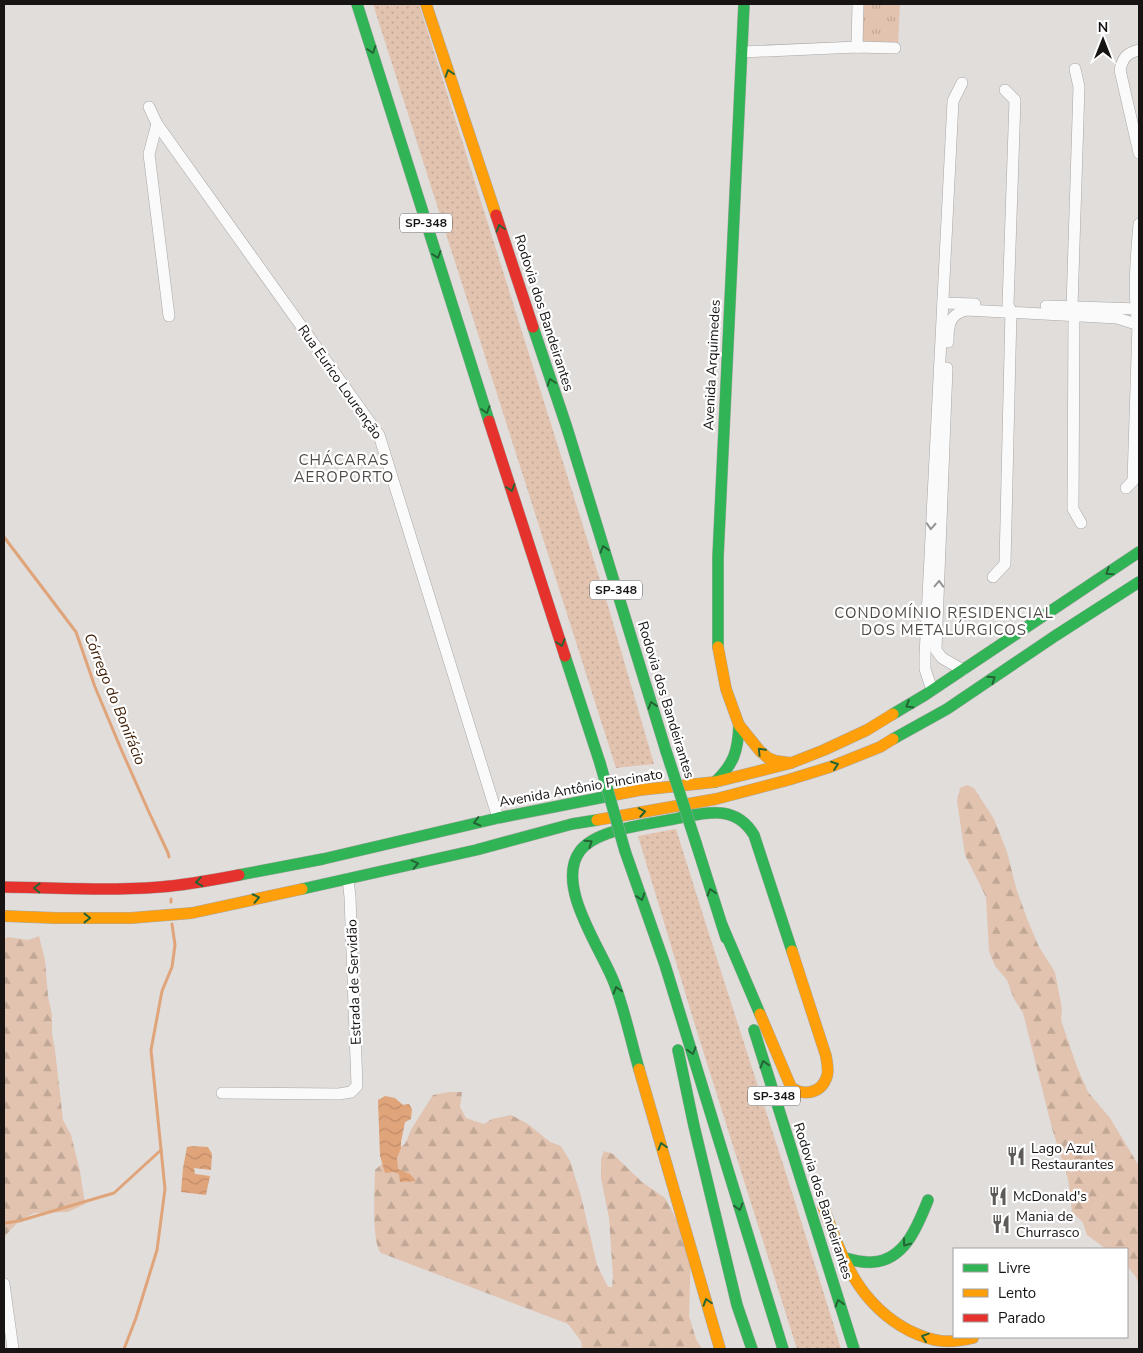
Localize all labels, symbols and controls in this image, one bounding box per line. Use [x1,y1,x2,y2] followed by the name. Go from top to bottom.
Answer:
[1078,15,1128,65] north arrow
[1098,18,1108,37] text: N
[366,46,376,54] one-way arrow
[445,70,455,78] one-way arrow
[400,214,452,232] road number: SP-348
[496,224,506,232] one-way arrow
[510,232,578,394] street label: Rodovia dos Bandeirantes
[431,251,441,259] one-way arrow
[699,299,725,431] street label: Avenida Arquimedes
[293,321,387,443] street label: Rua Eurico Lourenção
[547,378,557,387] one-way arrow
[480,405,490,414] one-way arrow
[294,450,394,487] district label: CHÁCARAS AEROPORTO
[505,484,515,492] one-way arrow
[926,522,937,530] one-way arrow
[600,546,610,554] one-way arrow
[1105,566,1115,575] one-way arrow
[933,579,944,587] one-way arrow
[590,580,642,600] road number: SP-348
[834,603,1054,640] district label: CONDOMÍNIO RESIDENCIAL DOS METALÚRGICOS
[633,619,699,781] street label: Rodovia dos Bandeirantes
[79,630,151,768] water label: Córrego do Bonifácio
[555,638,565,647] one-way arrow
[986,676,996,685] one-way arrow
[905,698,914,708] one-way arrow
[647,701,657,709] one-way arrow
[758,748,767,757] one-way arrow
[830,761,839,771] one-way arrow
[498,764,665,812] street label: Avenida Antônio Pincinato
[637,808,646,818] one-way arrow
[474,817,482,827] one-way arrow
[583,840,593,849] one-way arrow
[411,859,420,870] one-way arrow
[194,877,203,887] one-way arrow
[32,883,40,893] one-way arrow
[707,888,717,897] one-way arrow
[635,892,645,900] one-way arrow
[252,894,261,904] one-way arrow
[84,913,92,923] one-way arrow
[342,919,366,1045] street label: Estrada de Servidão
[612,986,622,995] one-way arrow
[686,1047,696,1055] one-way arrow
[760,1060,770,1069] one-way arrow
[748,1086,800,1106] road number: SP-348
[789,1120,857,1282] street label: Rodovia dos Bandeirantes
[1031,1139,1114,1174] place label: Lago Azul Restaurantes
[657,1142,668,1151] one-way arrow
[1005,1145,1027,1167] restaurant icon: Lago Azul Restaurantes
[987,1185,1009,1207] restaurant icon: McDonald's
[1013,1187,1087,1206] place label: McDonald's
[733,1202,743,1210] one-way arrow
[1016,1207,1080,1242] place label: Mania de Churrasco
[990,1213,1012,1235] restaurant icon: Mania de Churrasco
[904,1237,912,1246] one-way arrow
[953,1248,1128,1338] legend
[998,1258,1031,1278] text: Livre
[998,1283,1036,1303] text: Lento
[702,1298,713,1307] one-way arrow
[835,1299,845,1307] one-way arrow
[998,1308,1045,1328] text: Parado
[922,1333,930,1343] one-way arrow

